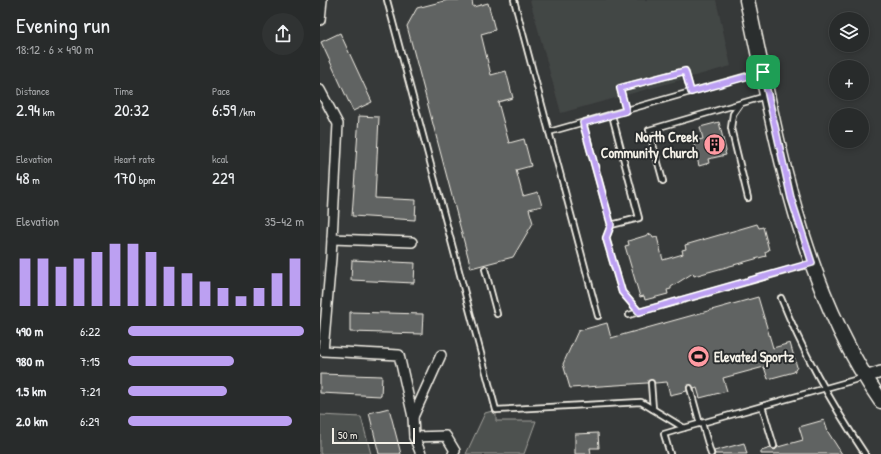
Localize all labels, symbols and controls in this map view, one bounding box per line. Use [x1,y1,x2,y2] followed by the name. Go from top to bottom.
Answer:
[16,10,110,40] text: Evening run
[829,12,869,148] map controls
[829,12,869,52] button: layers
[262,13,304,55] button: share
[16,40,94,58] text: 18:12 · 6 × 490 m
[746,55,780,89] pin
[829,60,869,100] button: +
[752,61,774,83] icon: arrive
[16,84,50,98] text: Distance
[114,84,133,98] text: Time
[212,84,230,98] text: Pace
[16,98,40,121] text: 2.94
[114,98,149,121] text: 20:32
[212,98,236,121] text: 6:59
[40,105,55,119] text: km
[236,105,255,119] text: /km
[829,108,869,148] button: −
[601,127,698,164] place label: North Creek Community Church
[701,132,727,158] building icon: North Creek Community Church
[16,152,53,166] text: Elevation
[114,152,155,166] text: Heart rate
[212,152,228,166] text: kcal
[16,166,30,189] text: 48
[114,166,136,189] text: 170
[212,166,234,189] text: 229
[30,173,40,187] text: m
[136,173,155,187] text: bpm
[16,212,59,230] text: Elevation
[264,212,304,230] text: 35–42 m
[16,322,43,340] text: 490 m
[80,322,100,340] text: 6:22
[685,344,711,370] sports icon: Elevated Sportz
[714,347,794,368] place label: Elevated Sportz
[16,352,44,370] text: 980 m
[80,352,100,370] text: 7:15
[16,382,46,400] text: 1.5 km
[80,382,100,400] text: 7:21
[16,412,48,430] text: 2.0 km
[80,412,99,430] text: 6:29
[332,426,415,445] scale bar
[338,428,358,442] text: 50 m

